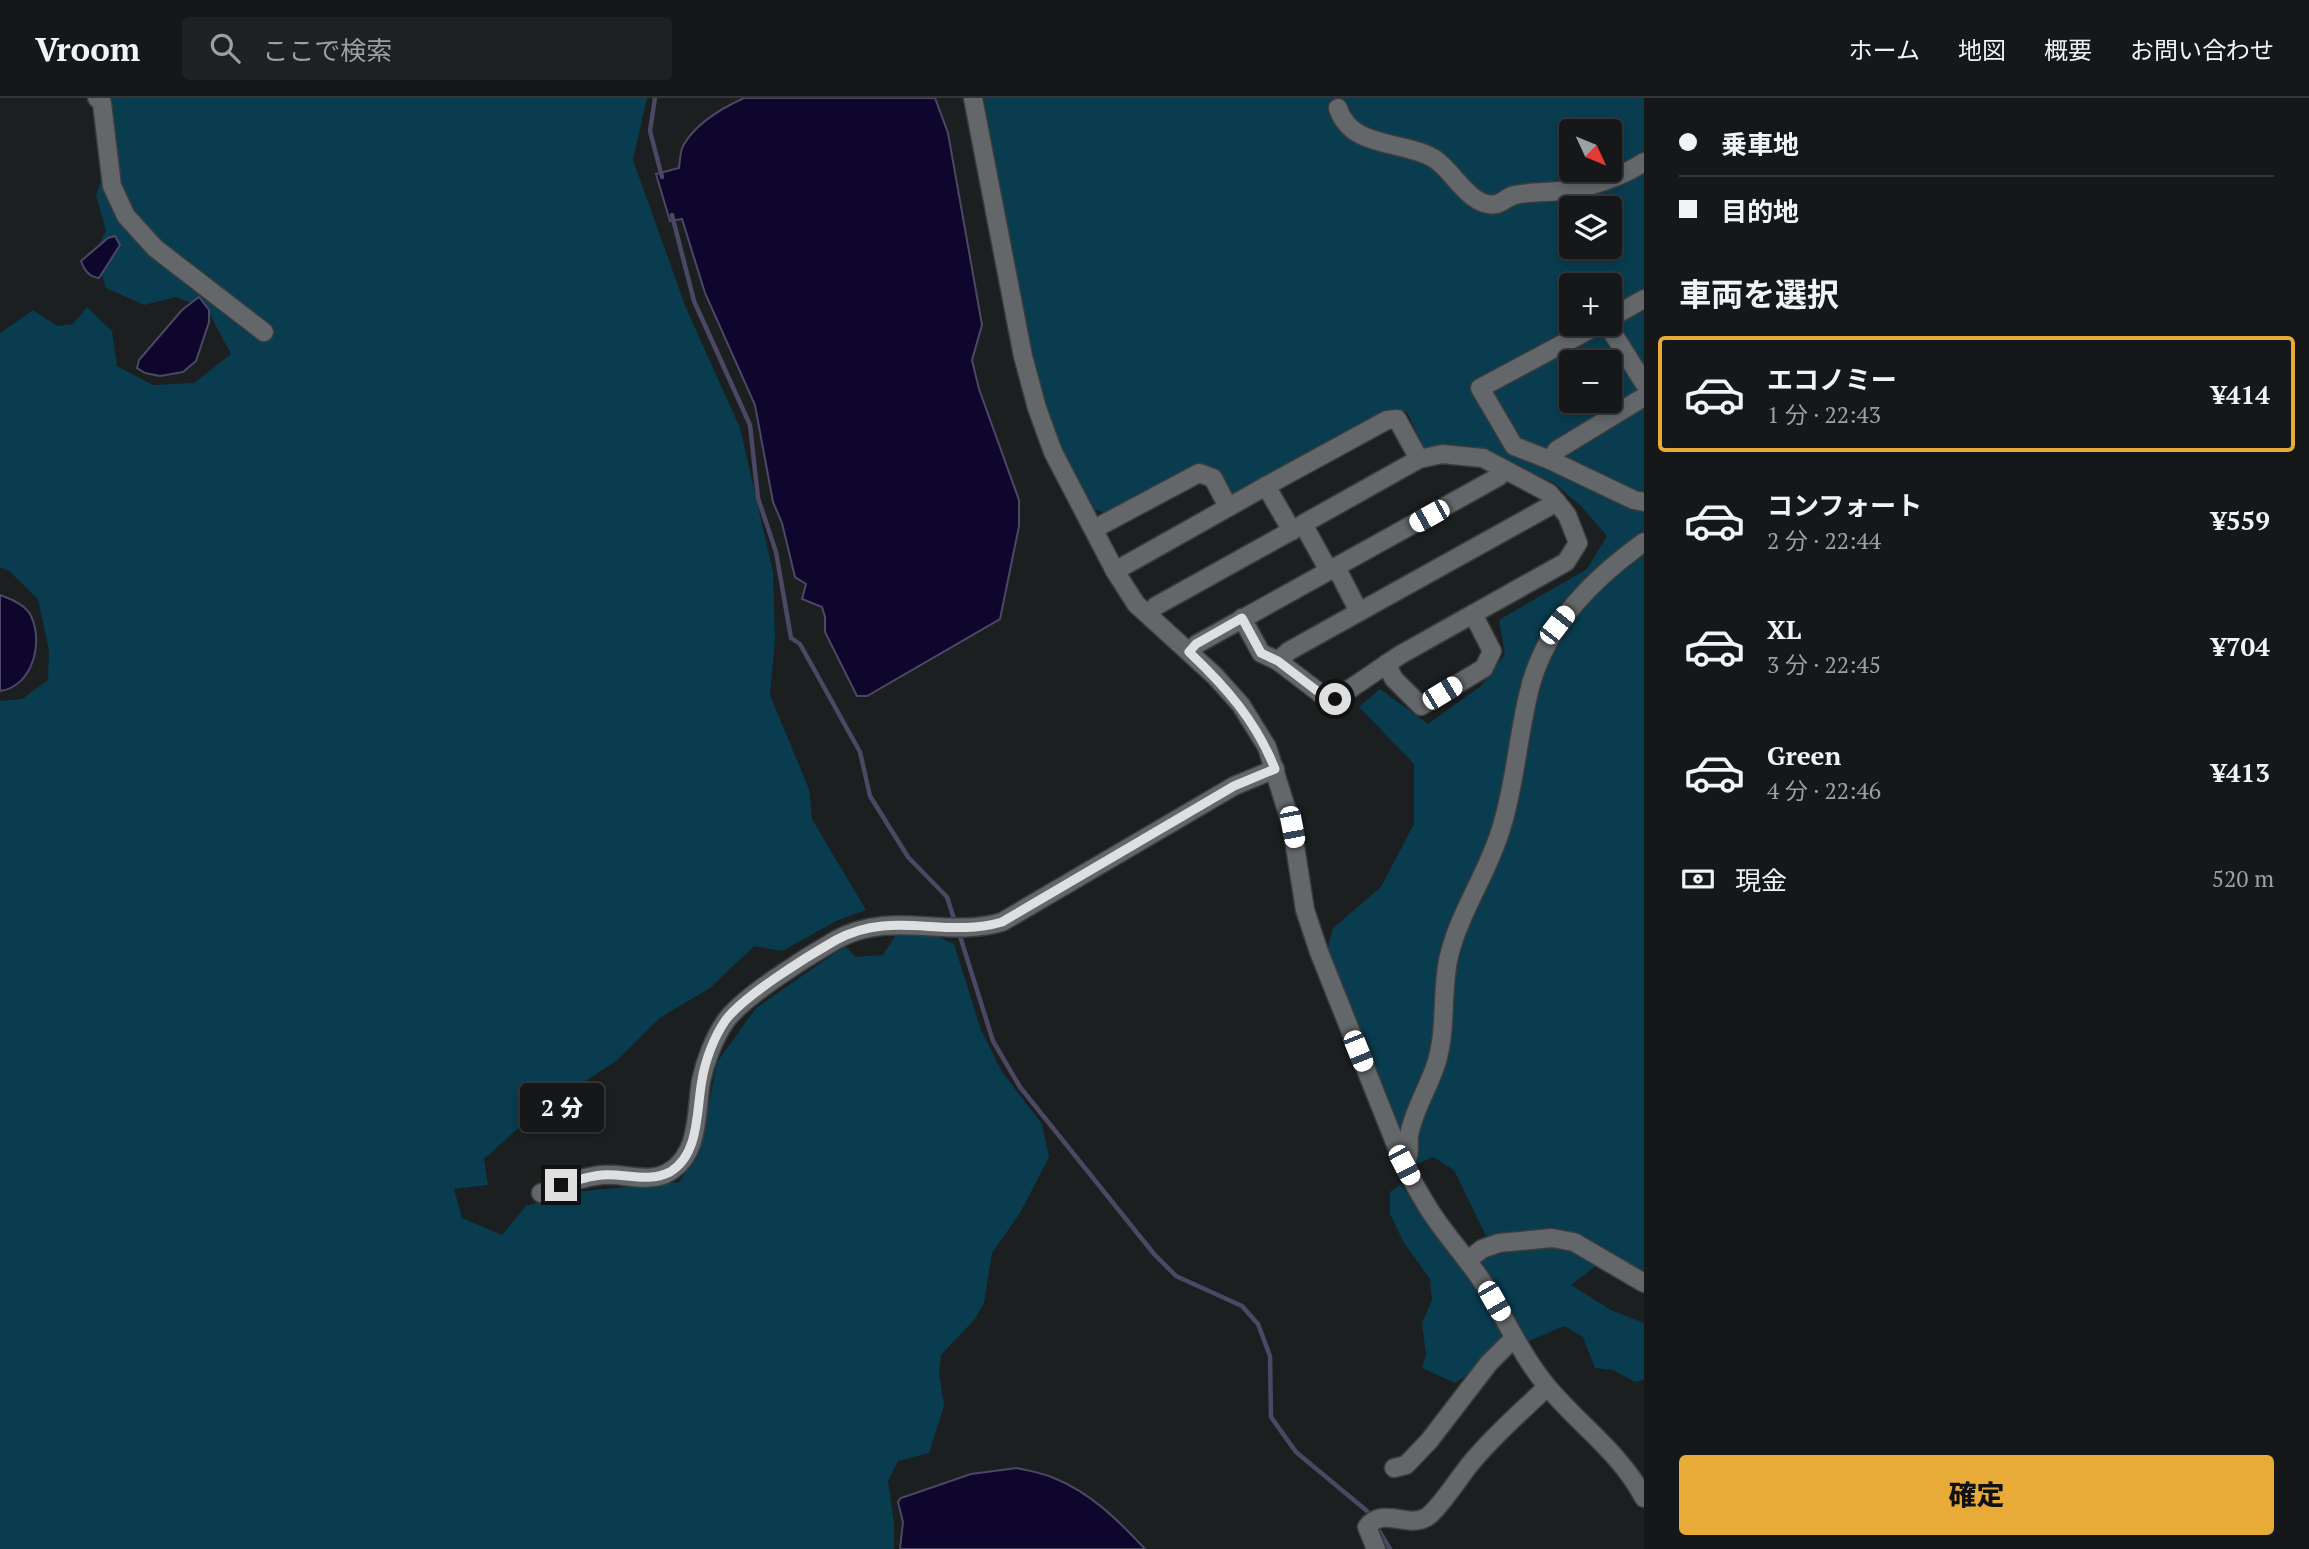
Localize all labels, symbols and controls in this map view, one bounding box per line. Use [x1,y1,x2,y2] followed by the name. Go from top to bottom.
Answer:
[182,17,672,80] search box
[35,27,140,70] text: Vroom
[206,29,244,67] icon: search
[262,33,392,67] text: ここで検索
[1849,34,1920,66] text: ホーム
[1958,34,2006,66] text: 地図
[2044,34,2092,66] text: 概要
[2130,34,2274,66] text: お問い合わせ
[1559,119,1622,182] north arrow
[1559,119,1622,413] map controls
[1721,127,1799,161] text: 乗車地
[1721,194,1799,228] text: 目的地
[1559,196,1622,259] button: layers
[1559,273,1622,336] button: +
[1679,273,1839,315] text: 車両を選択
[1559,350,1622,413] button: −
[1767,362,1897,396] text: エコノミー
[1683,363,1746,426] icon: car
[2211,377,2270,411] text: ¥414
[1767,399,1881,430] text: 1 分 · 22:43
[1767,488,1922,522] text: コンフォート
[1683,489,1746,552] icon: car
[1406,497,1453,535] car
[2211,503,2270,537] text: ¥559
[1767,525,1881,556] text: 2 分 · 22:44
[1536,602,1579,648] car
[1767,612,1801,646] text: XL
[1683,615,1746,678] icon: car
[2211,629,2270,663] text: ¥704
[1767,649,1881,680] text: 3 分 · 22:45
[1419,673,1466,713] car
[1319,683,1351,715] route start
[1767,738,1841,772] text: Green
[1683,741,1746,804] icon: car
[2211,755,2270,789] text: ¥413
[1767,775,1881,806] text: 4 分 · 22:46
[1278,804,1307,850] car
[1679,860,1717,898] icon: cash
[1735,863,1787,897] text: 現金
[2212,863,2274,894] text: 520 m
[1341,1028,1376,1074] car
[519,1084,603,1132] callout: 2 分
[541,1092,583,1123] text: 2 分
[1385,1142,1424,1188] car
[545,1169,577,1201] route end
[1475,1278,1514,1324] car
[1679,1455,2274,1535] button: 確定

